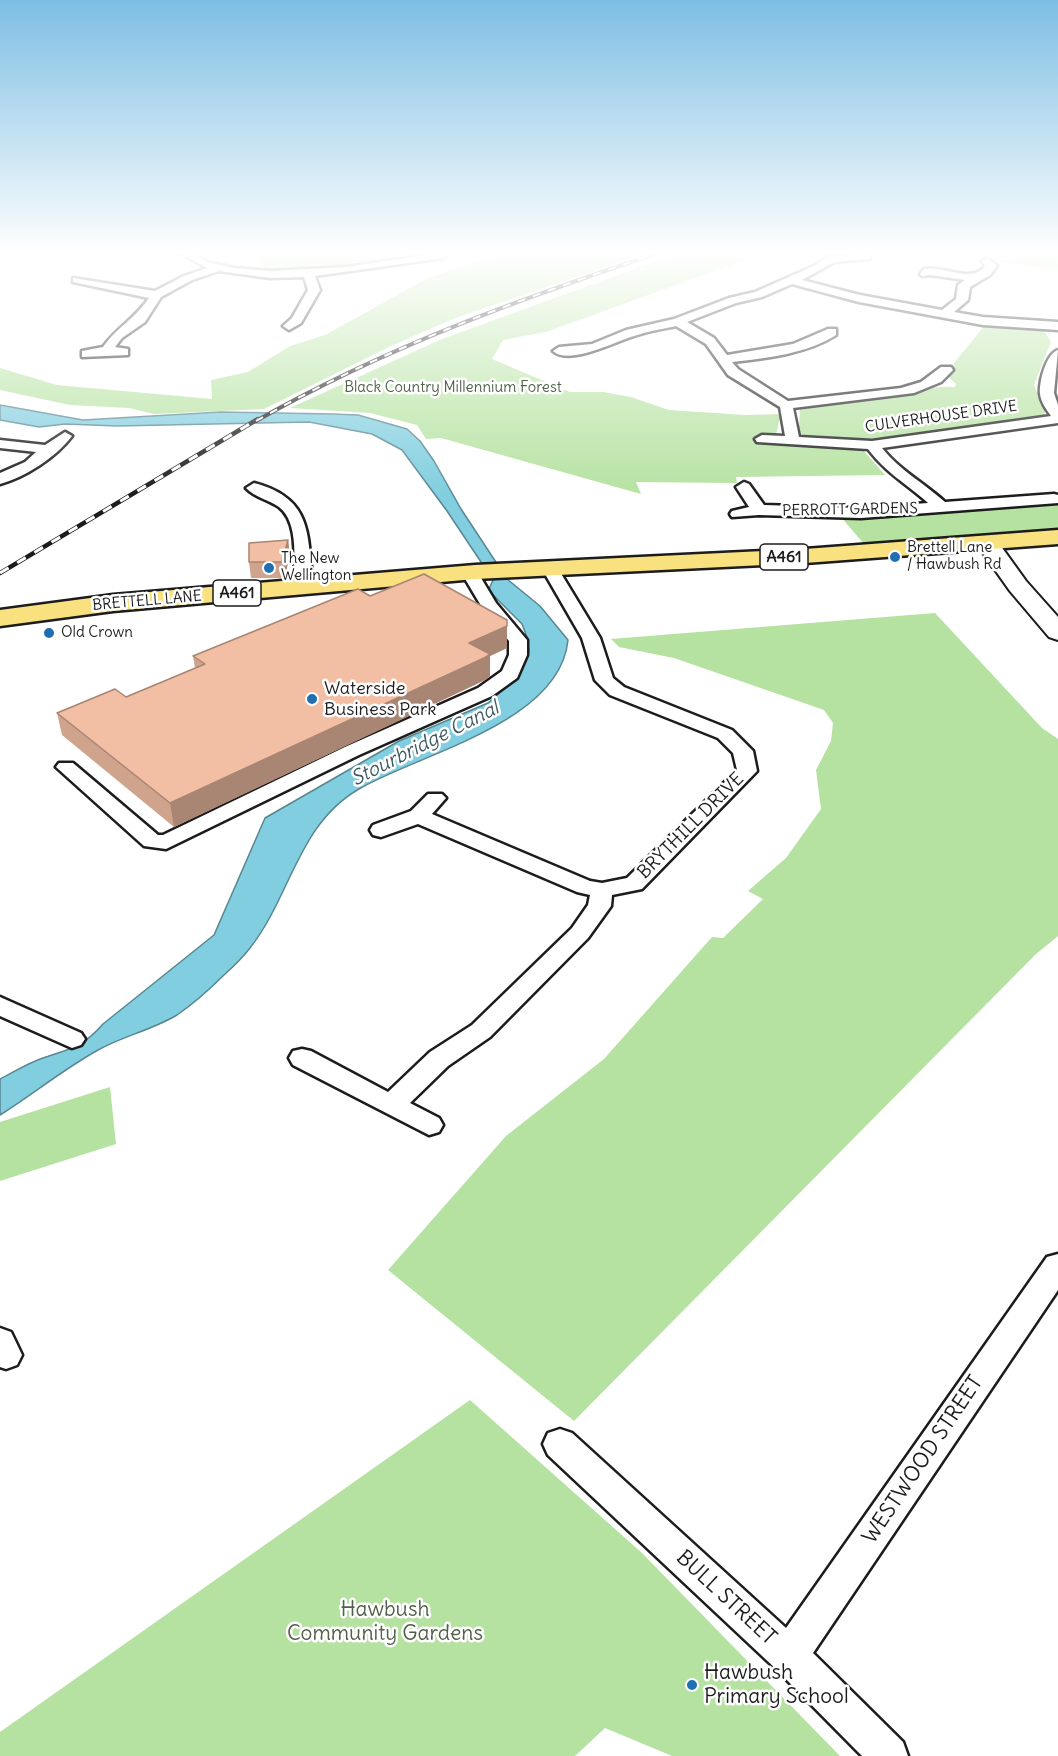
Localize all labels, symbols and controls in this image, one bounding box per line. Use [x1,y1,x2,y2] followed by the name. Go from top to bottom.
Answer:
[344,379,562,397] park label: Black Country Millennium Forest
[864,397,1018,437] street label: CULVERHOUSE DRIVE
[782,500,918,520] street label: PERROTT GARDENS
[907,539,1002,574] place label: Brettell Lane / Hawbush Rd
[760,544,808,570] road number: A461
[281,550,351,585] place label: The New Wellington
[888,550,902,564] marker: Brettell Lane / Hawbush Rd
[262,561,276,575] marker: The New Wellington
[213,580,261,606] road number: A461
[92,587,202,615] street label: BRETTELL LANE
[61,624,133,642] place label: Old Crown
[42,626,56,640] marker: Old Crown
[324,678,436,720] place label: Waterside Business Park
[305,692,319,706] marker: Waterside Business Park
[347,696,503,792] water label: Stourbridge Canal
[634,769,748,883] street label: BRYTHILL DRIVE
[857,1371,989,1549] street label: WESTWOOD STREET
[671,1545,781,1651] street label: BULL STREET
[287,1597,483,1647] park label: Hawbush Community Gardens
[704,1660,849,1710] place label: Hawbush Primary School
[685,1678,699,1692] marker: Hawbush Primary School

